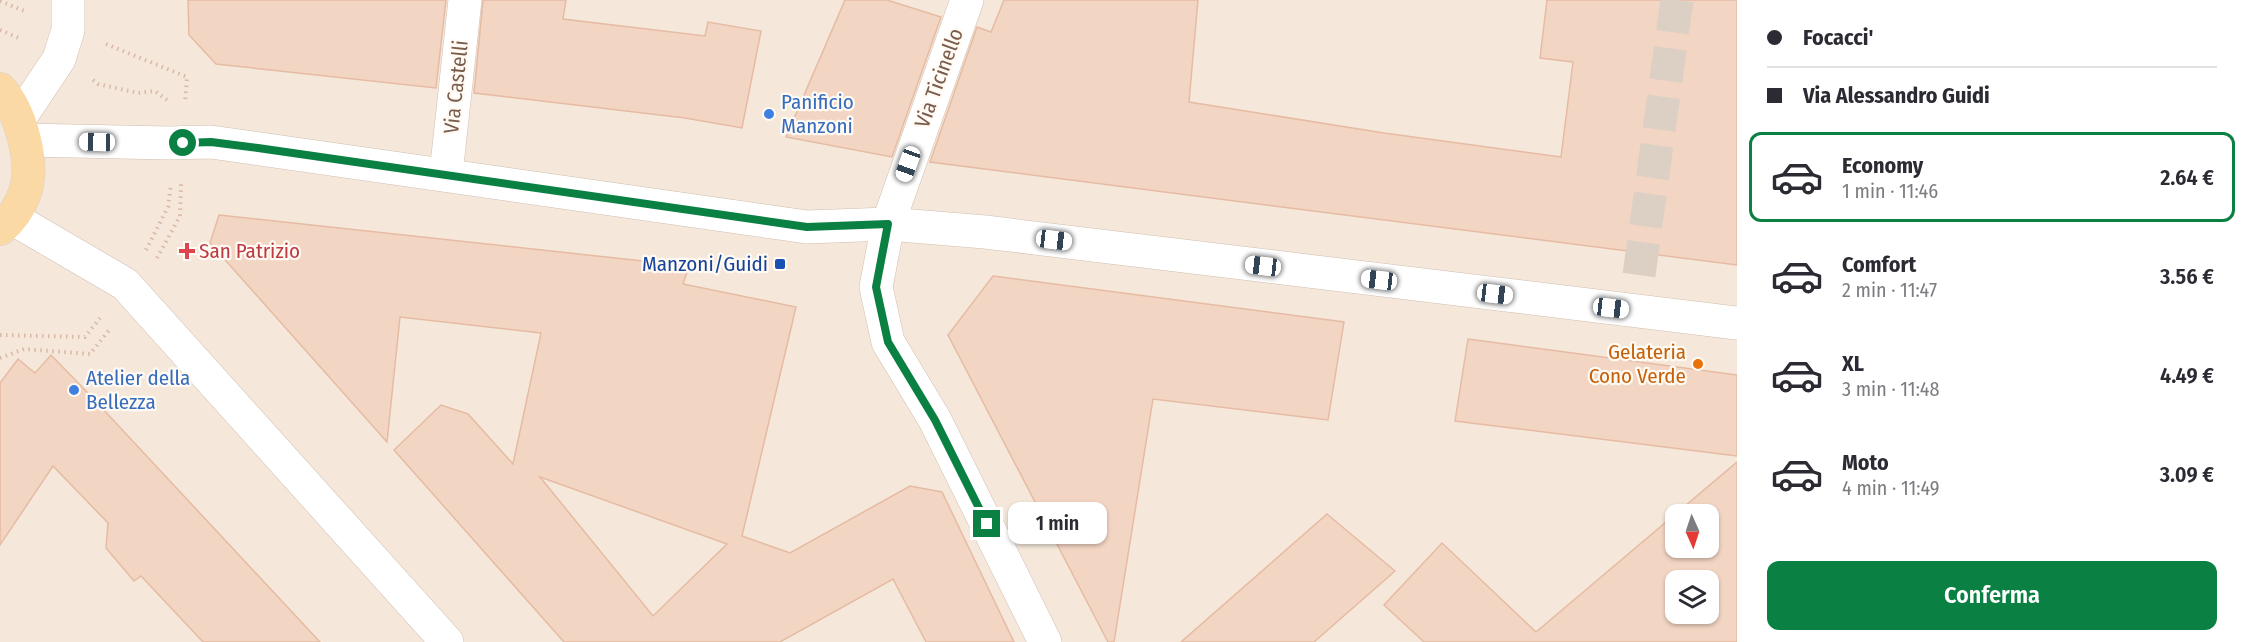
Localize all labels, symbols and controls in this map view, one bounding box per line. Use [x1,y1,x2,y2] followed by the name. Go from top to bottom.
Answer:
[1803,24,1873,51] text: Focacci'
[909,25,969,131] street label: Via Ticinello
[438,39,474,135] street label: Via Castelli
[1803,82,1990,109] text: Via Alessandro Guidi
[781,89,854,139] place label: Panificio Manzoni
[762,107,776,121] marker: Panificio Manzoni
[169,129,196,156] route start
[79,133,115,151] car
[893,144,923,184] car
[1770,150,1824,204] icon: car
[1842,152,1923,179] text: Economy
[2160,164,2214,191] text: 2.64 €
[1842,179,1938,203] text: 1 min · 11:46
[1035,229,1073,251] car
[199,238,300,264] place label: San Patrizio
[180,244,194,258] marker: San Patrizio
[1770,249,1824,303] icon: car
[642,251,768,277] place label: Manzoni/Guidi
[1842,251,1916,278] text: Comfort
[1244,255,1282,277] car
[773,257,787,271] marker: Manzoni/Guidi
[2160,263,2214,290] text: 3.56 €
[1360,269,1398,291] car
[1842,278,1937,302] text: 2 min · 11:47
[1476,283,1514,305] car
[1592,297,1630,319] car
[1589,339,1686,389] place label: Gelateria Cono Verde
[1770,348,1824,402] icon: car
[1842,350,1864,377] text: XL
[1691,357,1705,371] marker: Gelateria Cono Verde
[2160,362,2214,389] text: 4.49 €
[86,365,190,415] place label: Atelier della Bellezza
[1842,377,1939,401] text: 3 min · 11:48
[67,383,81,397] marker: Atelier della Bellezza
[1770,447,1824,501] icon: car
[1842,449,1889,476] text: Moto
[2160,461,2214,488] text: 3.09 €
[1842,476,1939,500] text: 4 min · 11:49
[1008,503,1107,545] callout: 1 min
[1665,504,1719,558] north arrow
[1665,504,1719,624] map controls
[973,510,1000,537] route end
[1036,511,1079,535] text: 1 min
[1767,561,2217,630] button: Conferma
[1665,570,1719,624] button: layers

